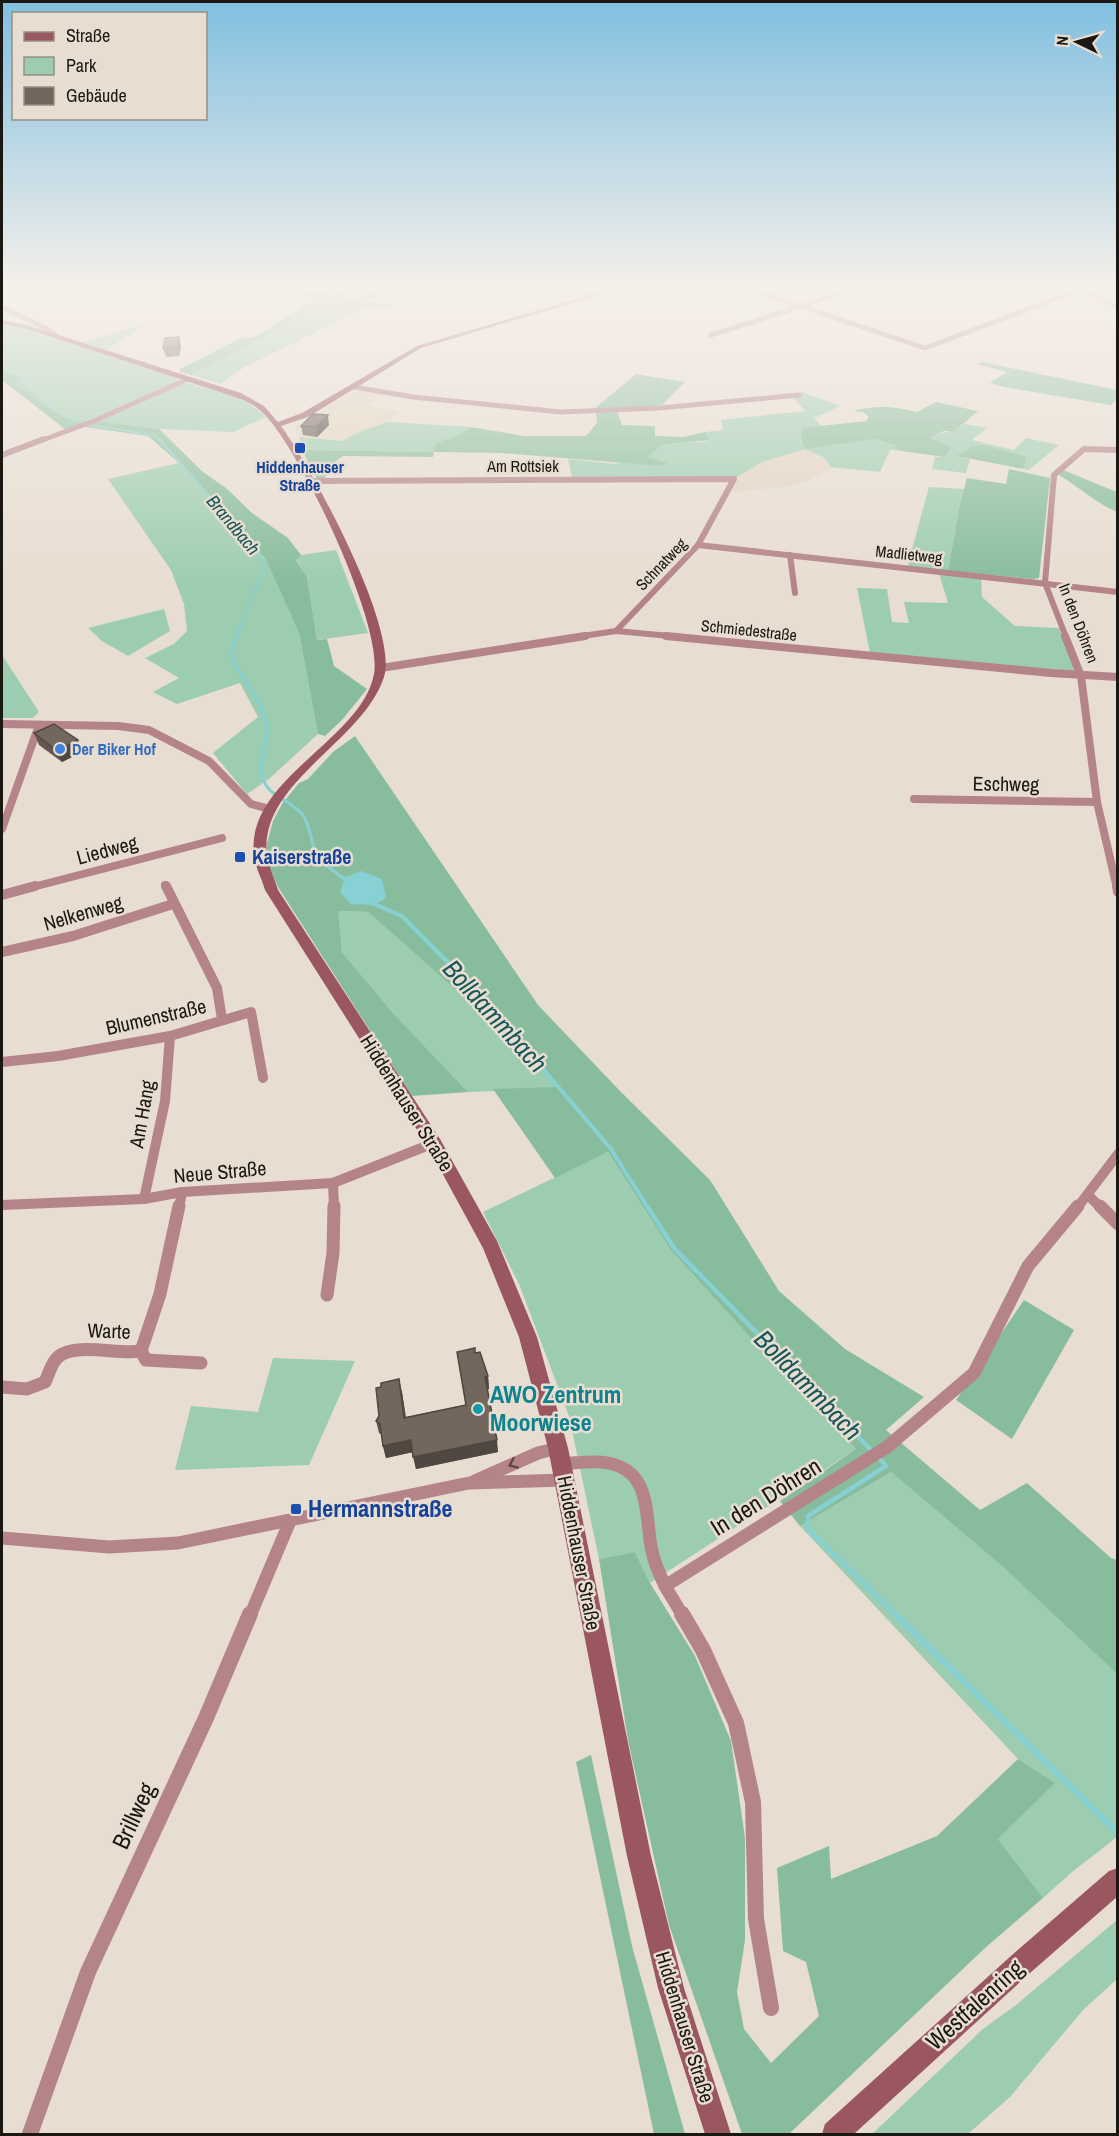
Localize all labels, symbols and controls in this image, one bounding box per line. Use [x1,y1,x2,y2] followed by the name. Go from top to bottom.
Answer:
[12,12,207,120] legend
[1047,12,1107,72] north arrow
[66,23,110,48] text: Straße
[1051,35,1073,46] text: N
[66,53,97,78] text: Park
[66,83,127,108] text: Gebäude
[293,441,307,455] marker: Hiddenhauser Straße
[486,455,559,477] street label: Am Rottsiek
[256,456,345,496] place label: Hiddenhauser Straße
[201,489,266,560] water label: Brandbach
[631,533,692,595] street label: Schnatweg
[874,540,944,569] street label: Madlietweg
[1054,580,1104,666] street label: In den Döhren
[700,614,798,646] street label: Schmiedestraße
[72,738,156,760] place label: Der Biker Hof
[53,742,67,756] marker: Der Biker Hof
[973,769,1040,798] street label: Eschweg
[73,828,140,871] street label: Liedweg
[252,843,351,870] place label: Kaiserstraße
[233,850,247,864] marker: Kaiserstraße
[40,888,126,937] street label: Nelkenweg
[435,952,556,1080] water label: Bolldammbach
[103,992,209,1041] street label: Blumenstraße
[354,1029,460,1176] street label: Hiddenhauser Straße
[122,1078,161,1151] street label: Am Hang
[172,1154,267,1189] street label: Neue Straße
[87,1316,131,1345] street label: Warte
[747,1322,870,1448] water label: Bolldammbach
[490,1378,621,1438] place label: AWO Zentrum Moorwiese
[471,1402,485,1416] marker: AWO Zentrum Moorwiese
[704,1450,827,1543] street label: In den Döhren
[508,1457,519,1469] one-way arrow
[551,1473,608,1632] street label: Hiddenhauser Straße
[308,1492,452,1524] place label: Hermannstraße
[289,1502,303,1516] marker: Hermannstraße
[104,1777,162,1854] street label: Brillweg
[650,1948,721,2106] street label: Hiddenhauser Straße
[919,1952,1030,2057] street label: Westfalenring

